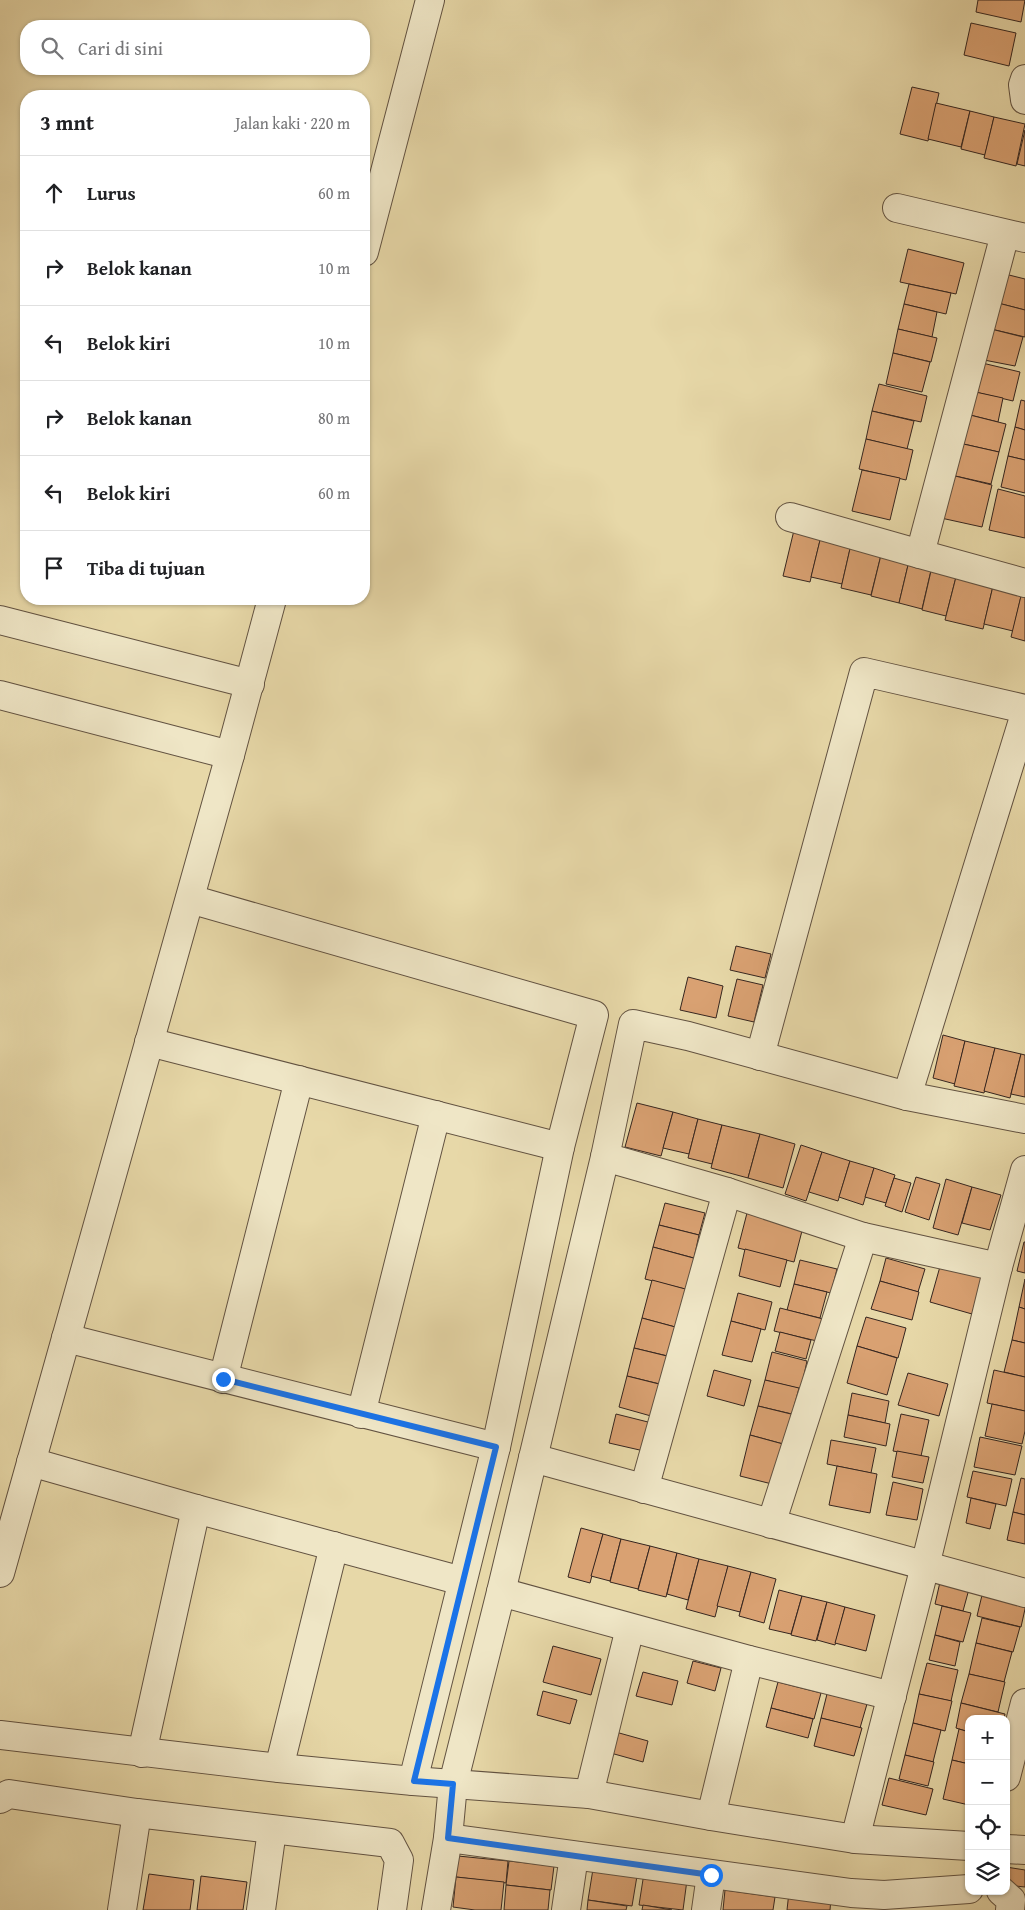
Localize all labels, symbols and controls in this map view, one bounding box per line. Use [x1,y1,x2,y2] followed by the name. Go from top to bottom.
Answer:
[20,20,370,75] search box
[38,34,66,62] icon: search
[78,34,163,62] text: Cari di sini
[40,107,94,138] text: 3 mnt
[235,111,350,135] text: Jalan kaki · 220 m
[40,179,68,207] icon: ahead
[87,179,136,207] text: Lurus
[318,181,350,205] text: 60 m
[40,254,68,282] icon: right
[87,254,192,282] text: Belok kanan
[318,256,350,280] text: 10 m
[40,329,68,357] icon: left
[87,329,170,357] text: Belok kiri
[318,331,350,355] text: 10 m
[40,404,68,432] icon: right
[87,404,192,432] text: Belok kanan
[318,406,350,430] text: 80 m
[40,479,68,507] icon: left
[87,479,170,507] text: Belok kiri
[318,481,350,505] text: 60 m
[40,554,68,582] icon: arrive
[87,554,205,582] text: Tiba di tujuan
[212,1368,235,1391] route end
[965,1715,1010,1895] map controls
[965,1715,1010,1760] button: +
[965,1760,1010,1805] button: −
[965,1805,1010,1850] button: locate
[965,1850,1010,1895] button: layers
[700,1864,723,1887] route start

